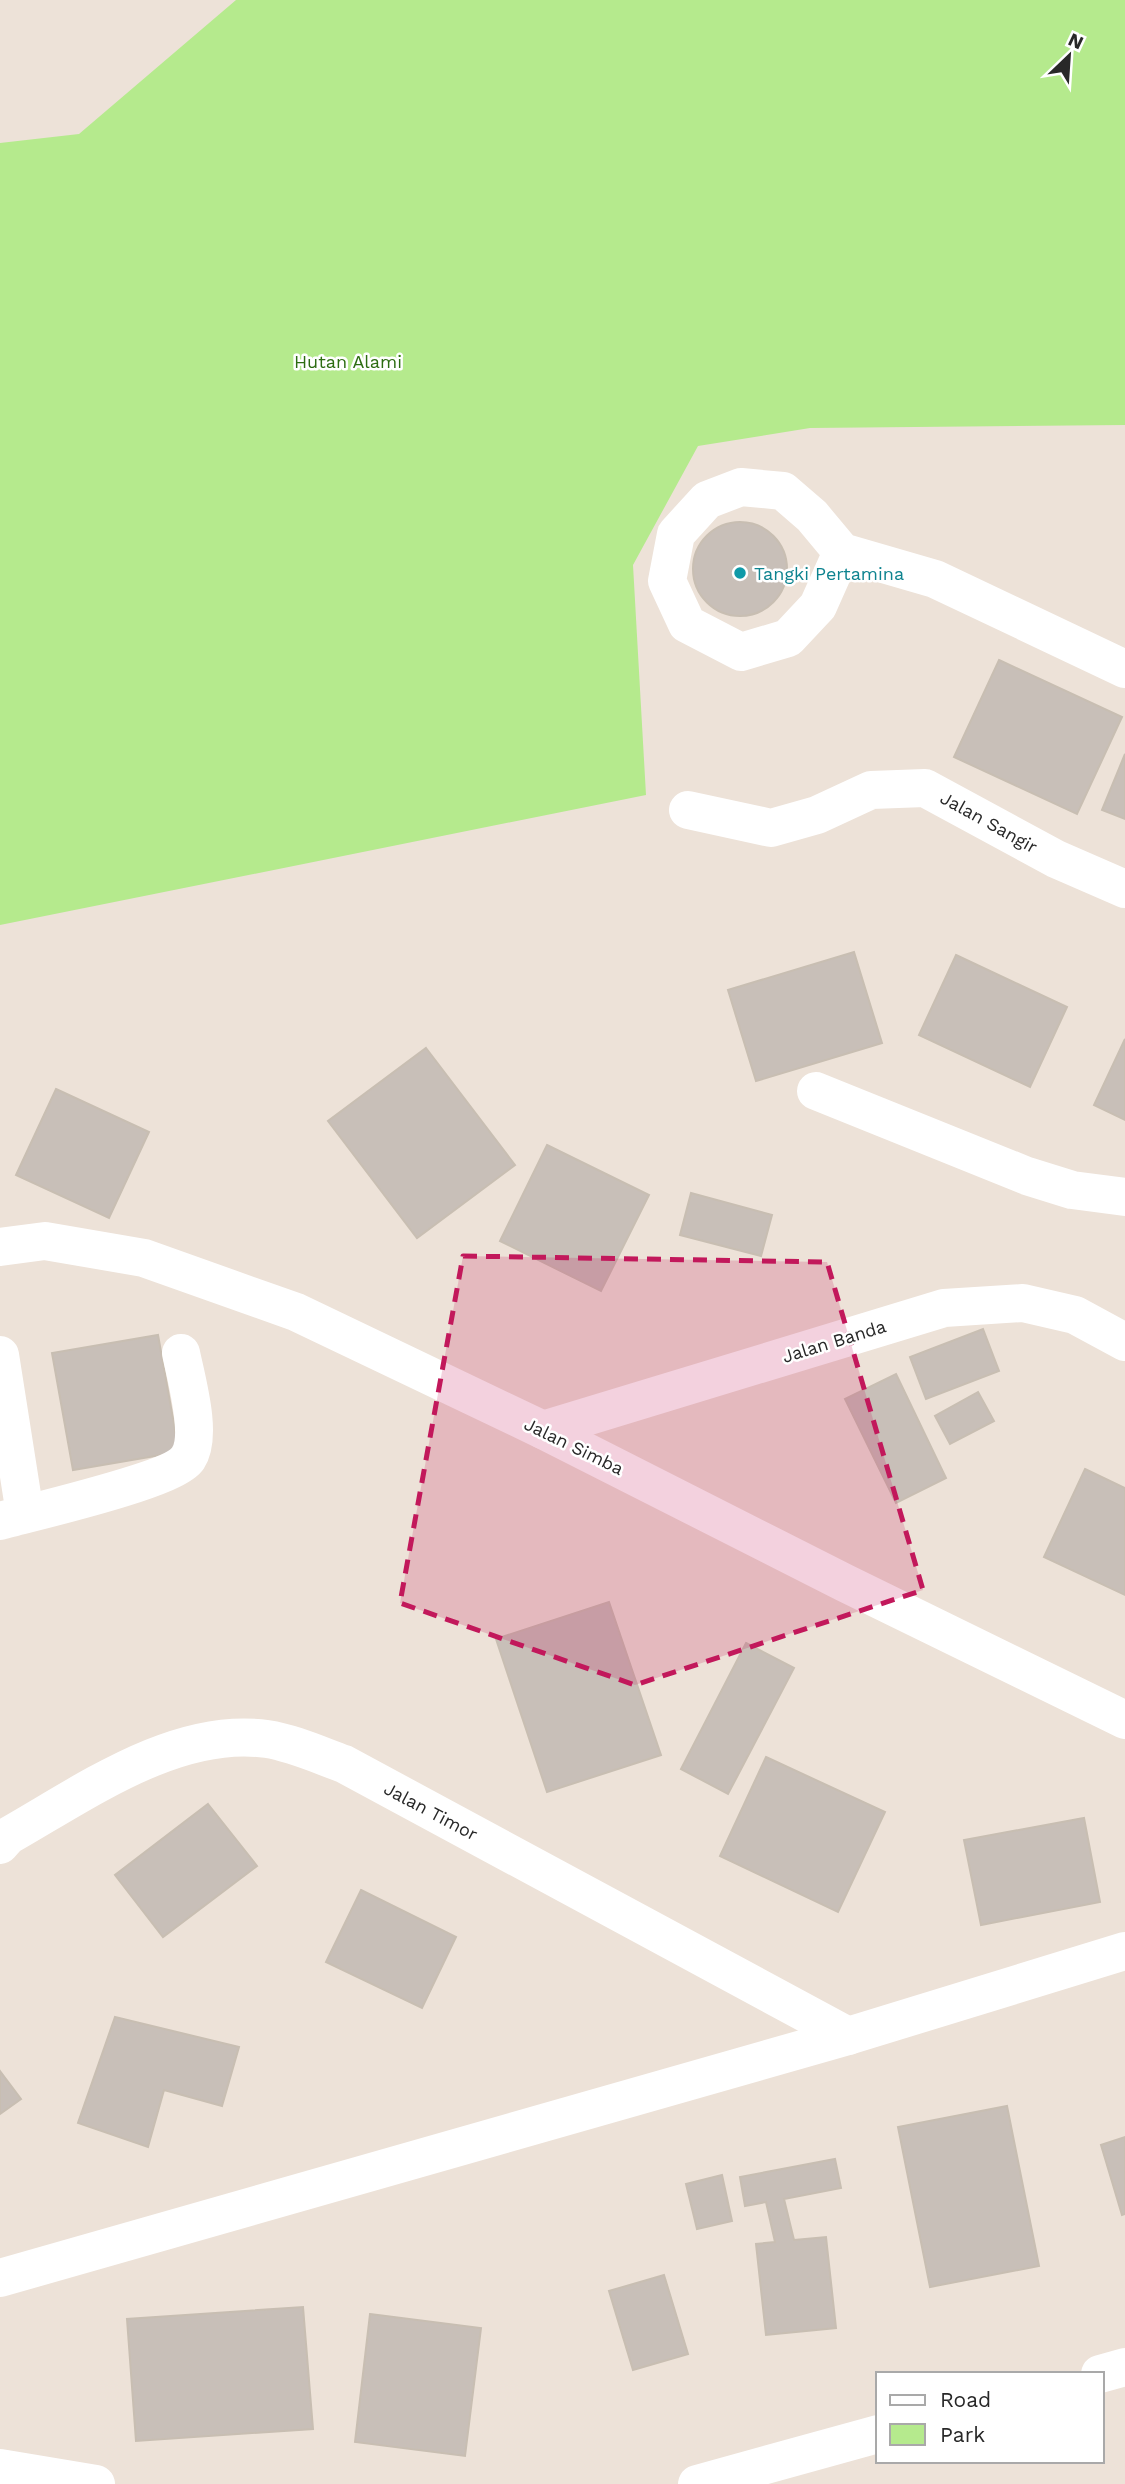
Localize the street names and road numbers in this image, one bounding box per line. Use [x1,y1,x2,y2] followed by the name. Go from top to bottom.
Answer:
[937,787,1041,857] street label: Jalan Sangir
[779,1315,889,1367] street label: Jalan Banda
[521,1413,627,1479] street label: Jalan Simba
[381,1777,481,1845] street label: Jalan Timor

